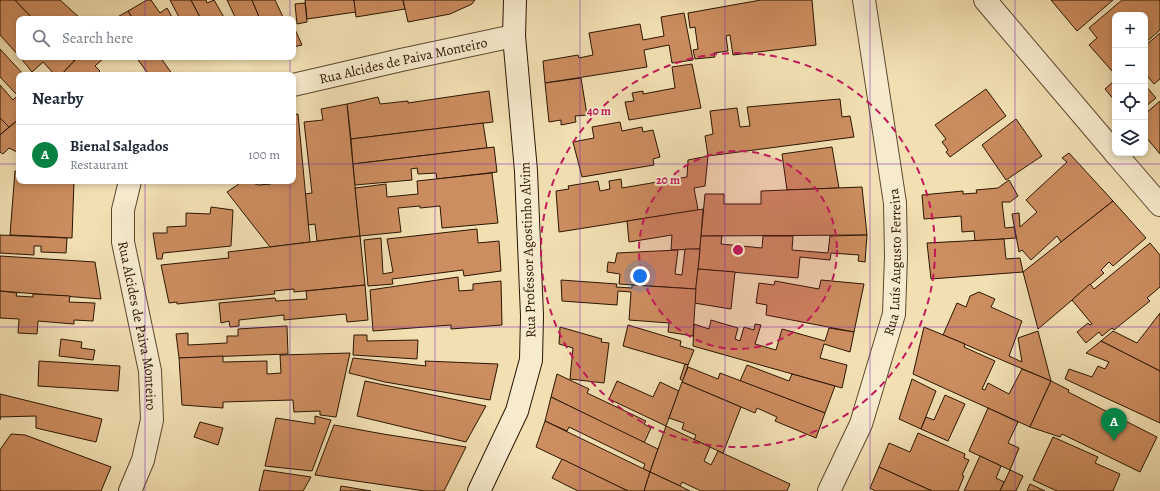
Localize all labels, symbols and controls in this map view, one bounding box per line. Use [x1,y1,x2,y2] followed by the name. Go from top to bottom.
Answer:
[1112,12,1148,156] map controls
[1112,12,1148,48] button: +
[16,16,296,60] search box
[30,27,52,49] icon: search
[62,28,133,48] text: Search here
[317,32,489,88] street label: Rua Alcides de Paiva Monteiro
[1112,48,1148,84] button: −
[1112,84,1148,120] button: locate
[32,87,83,110] text: Nearby
[587,103,611,119] text: 40 m
[1112,120,1148,156] button: layers
[70,136,169,156] text: Bienal Salgados
[41,146,49,163] text: A
[248,146,280,163] text: 100 m
[70,156,128,173] text: Restaurant
[515,161,541,338] street label: Rua Professor Agostinho Alvim
[656,172,680,188] text: 20 m
[879,187,906,338] street label: Rua Luís Augusto Ferreira
[114,239,161,411] street label: Rua Alcides de Paiva Monteiro
[731,243,745,257] centre of rings
[630,266,650,286] your location
[1101,408,1127,441] pin: A

